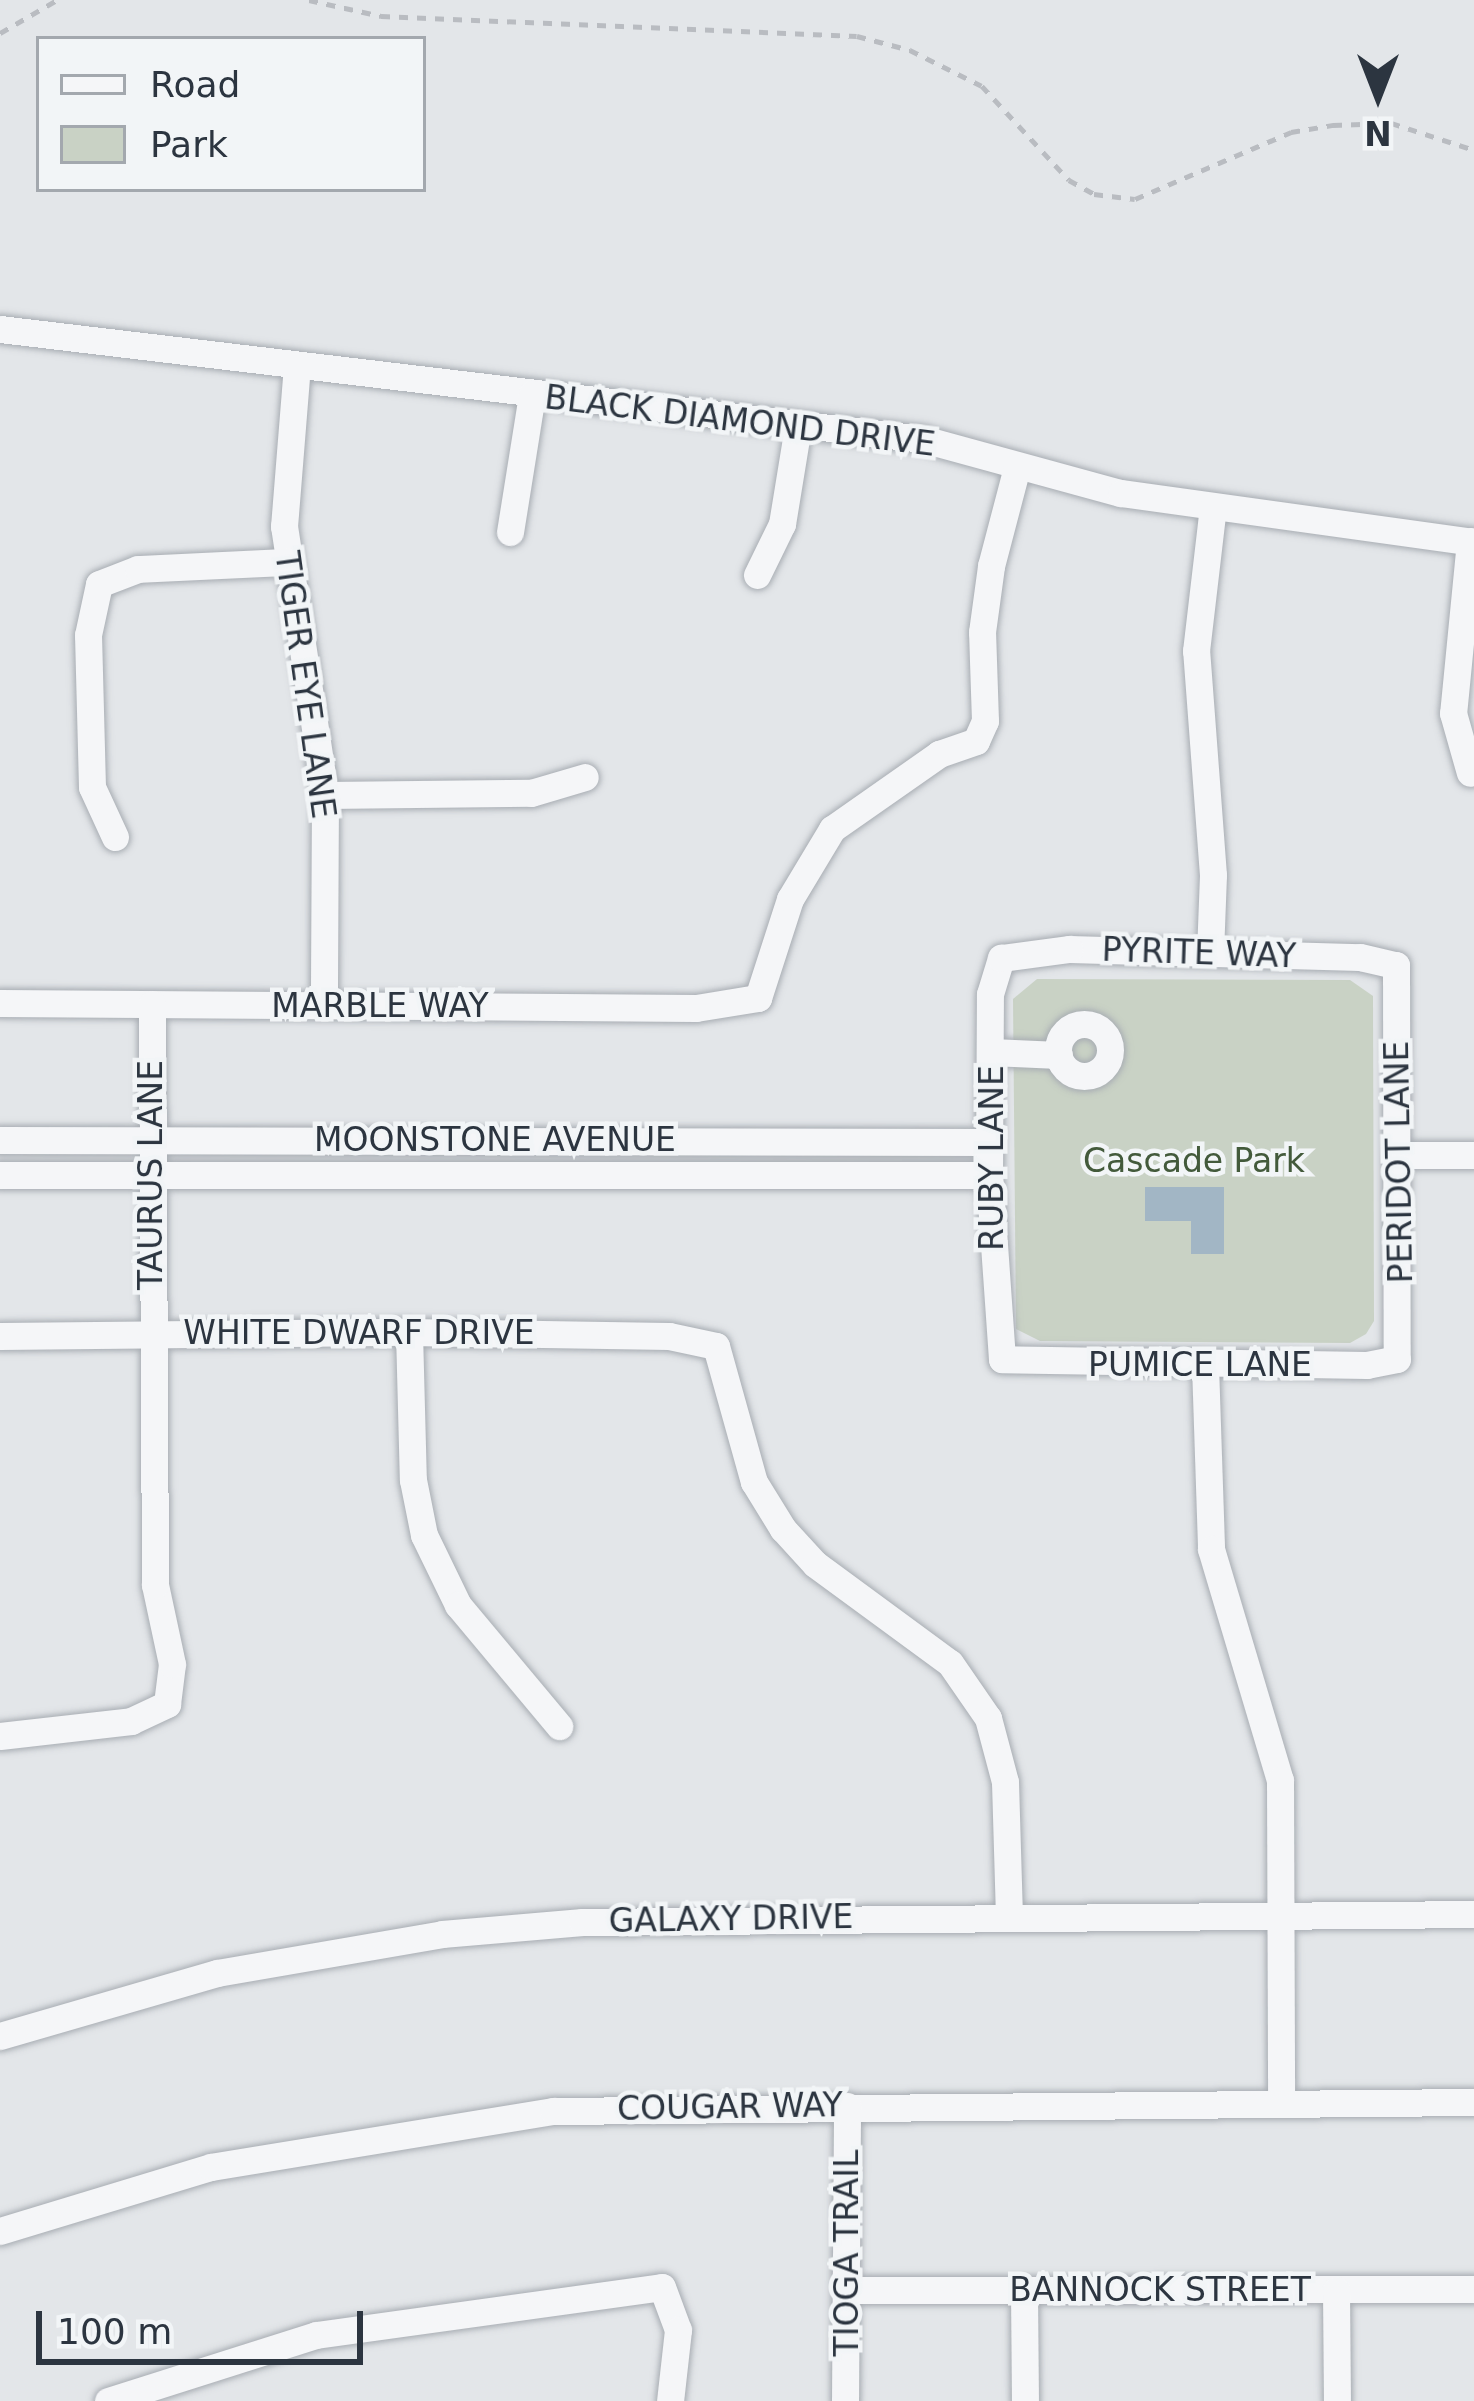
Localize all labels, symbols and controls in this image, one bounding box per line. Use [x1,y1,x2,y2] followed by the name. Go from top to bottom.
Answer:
[36,36,426,192] legend
[1318,36,1438,156] north arrow
[150,64,240,105] text: Road
[1364,113,1392,152] text: N
[150,124,228,165] text: Park
[542,377,938,465] street label: BLACK DIAMOND DRIVE
[267,549,343,821] street label: TIGER EYE LANE
[1101,930,1297,976] street label: PYRITE WAY
[271,986,489,1026] street label: MARBLE WAY
[1377,1040,1421,1284] street label: PERIDOT LANE
[131,1060,171,1290] street label: TAURUS LANE
[972,1065,1012,1251] street label: RUBY LANE
[314,1120,676,1160] street label: MOONSTONE AVENUE
[1083,1141,1305,1181] park label: Cascade Park
[183,1313,535,1353] street label: WHITE DWARF DRIVE
[1088,1345,1312,1385] street label: PUMICE LANE
[608,1897,854,1941] street label: GALAXY DRIVE
[617,2085,843,2129] street label: COUGAR WAY
[827,2150,867,2356] street label: TIOGA TRAIL
[1009,2270,1311,2310] street label: BANNOCK STREET
[42,2287,369,2361] scale bar
[57,2311,172,2352] text: 100 m

